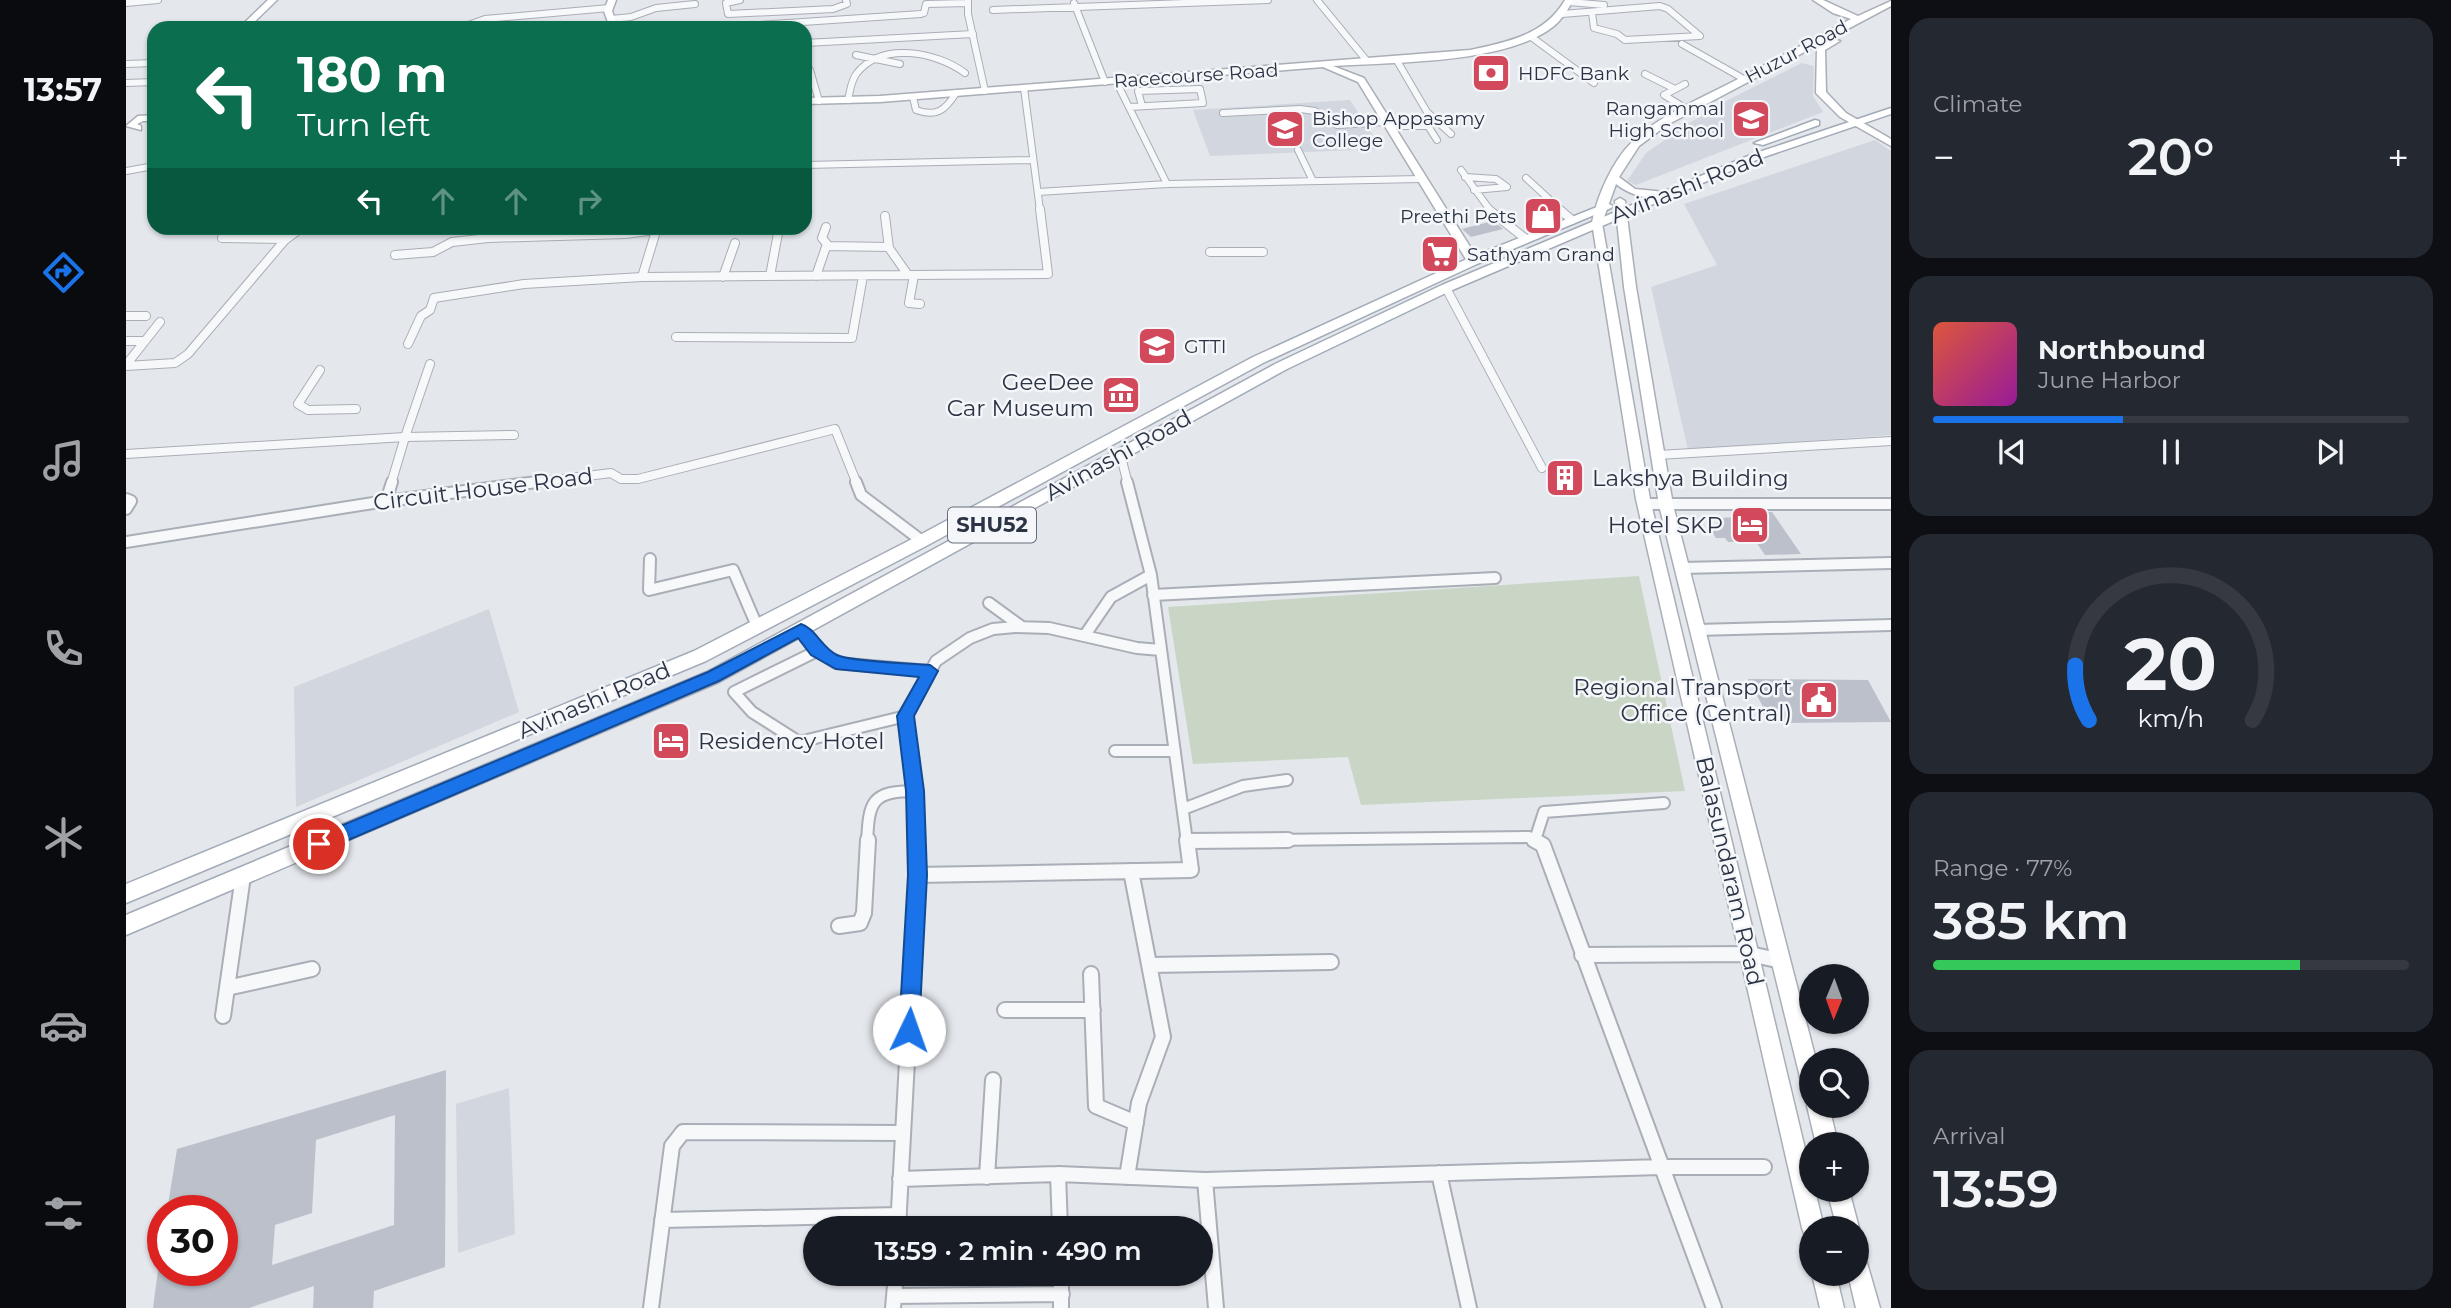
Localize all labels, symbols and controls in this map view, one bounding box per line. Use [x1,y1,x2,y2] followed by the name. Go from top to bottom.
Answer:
[1741,15,1852,88] street label: Huzur Road
[297,45,447,104] text: 180 m
[182,49,273,140] icon: left
[1470,52,1512,94] bank icon: HDFC Bank
[1113,58,1279,93] street label: Racecourse Road
[1518,62,1630,85] place label: HDFC Bank
[24,70,102,109] text: 13:57
[1933,90,2022,118] text: Climate
[1605,97,1724,142] place label: Rangammal High School
[1730,98,1772,140] school or university icon: Rangammal High School
[297,105,431,144] text: Turn left
[1312,107,1485,152] place label: Bishop Appasamy College
[1264,108,1306,150] school or university icon: Bishop Appasamy College
[2127,125,2215,188] text: 20°
[1933,134,1955,181] text: −
[2387,134,2409,181] text: +
[1606,143,1768,229] street label: Avinashi Road
[351,182,389,220] icon: left
[424,182,462,220] icon: ahead
[497,182,535,220] icon: ahead
[570,182,608,220] icon: right
[1522,195,1564,237] shop icon: Preethi Pets
[1400,205,1516,228] place label: Preethi Pets
[1419,233,1461,275] supermarket icon: Sathyam Grand
[1467,243,1615,266] place label: Sathyam Grand
[39,248,88,297] icon: directions
[1136,325,1178,367] school or university icon: GTTI
[2038,334,2206,366] text: Northbound
[1184,335,1226,358] place label: GTTI
[2038,366,2181,394] text: June Harbor
[947,368,1094,422] place label: GeeDee Car Museum
[1100,374,1142,416] museum icon: GeeDee Car Museum
[1040,403,1196,507] street label: Avinashi Road
[1993,433,2031,471] icon: previous
[2152,433,2190,471] icon: pause
[2311,433,2349,471] icon: next
[39,436,88,485] icon: music
[1544,457,1586,499] building icon: Lakshya Building
[372,462,594,516] street label: Circuit House Road
[1592,464,1789,492] place label: Lakshya Building
[1729,504,1771,546] hotel icon: Hotel SKP
[948,508,1036,542] road number: SHU52
[1608,511,1723,539] place label: Hotel SKP
[2125,620,2217,708] text: 20
[39,624,88,673] icon: phone
[514,655,674,745] street label: Avinashi Road
[1573,673,1792,727] place label: Regional Transport Office (Central)
[1798,679,1840,721] public building icon: Regional Transport Office (Central)
[2138,703,2204,733] text: km/h
[650,720,692,762] hotel icon: Residency Hotel
[698,727,884,755] place label: Residency Hotel
[1690,754,1770,988] street label: Balasundaram Road
[39,813,88,862] icon: climate
[289,814,349,874] pin
[300,825,338,863] icon: arrive
[1933,854,2072,882] text: Range · 77%
[1933,889,2129,952] text: 385 km
[1799,964,1869,1034] north arrow
[1799,964,1869,1286] map controls
[872,993,946,1067] position arrow
[39,1001,88,1050] icon: car
[1799,1048,1869,1118] button: search
[1933,1122,2006,1150] text: Arrival
[1799,1132,1869,1202] button: +
[1933,1157,2059,1220] text: 13:59
[39,1189,88,1238] icon: filters
[147,1195,238,1286] speed limit sign: 30
[1799,1216,1869,1286] button: −
[874,1235,1142,1267] text: 13:59 · 2 min · 490 m

